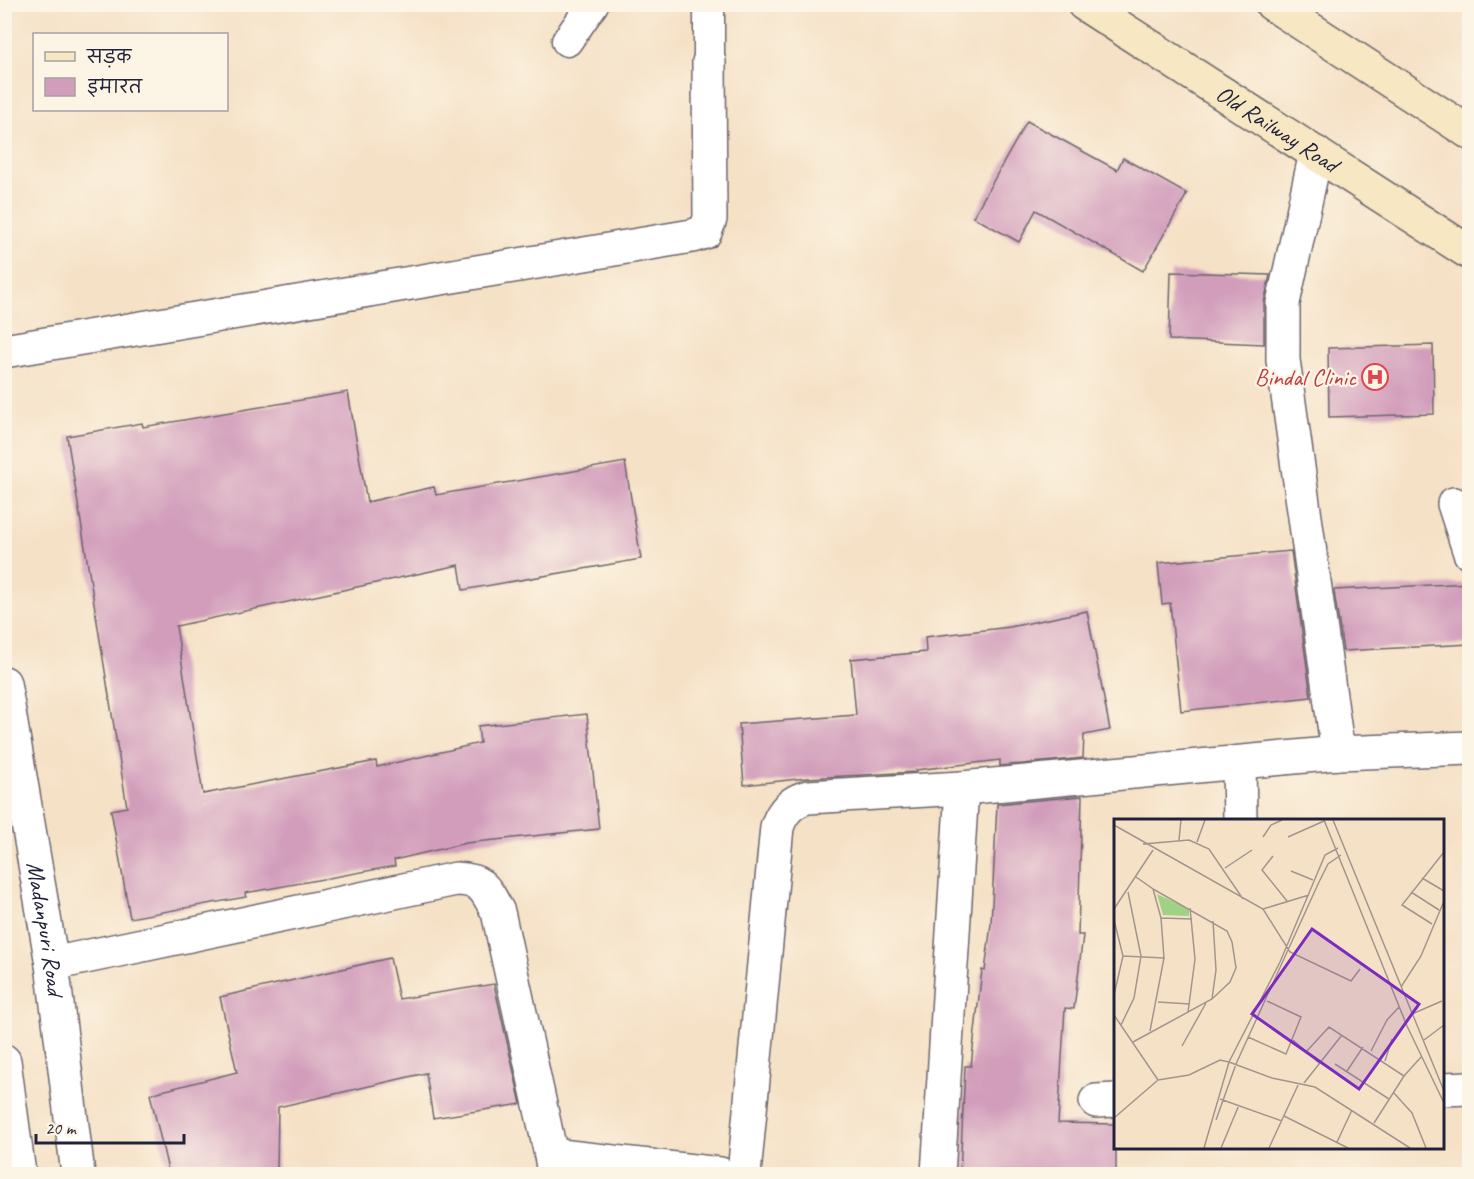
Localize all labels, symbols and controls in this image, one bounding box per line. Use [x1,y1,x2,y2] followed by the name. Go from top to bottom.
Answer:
[33,33,228,111] legend
[86,46,132,68] text: सड़क
[87,76,143,98] text: इमारत
[1210,78,1347,181] street label: Old Railway Road
[1255,362,1357,392] place label: Bindal Clinic
[1360,362,1390,392] hospital icon: Bindal Clinic
[1114,819,1444,1149] inset map
[20,859,71,1001] street label: Madanpuri Road
[36,1107,184,1145] scale bar
[45,1117,78,1139] text: 20 m

